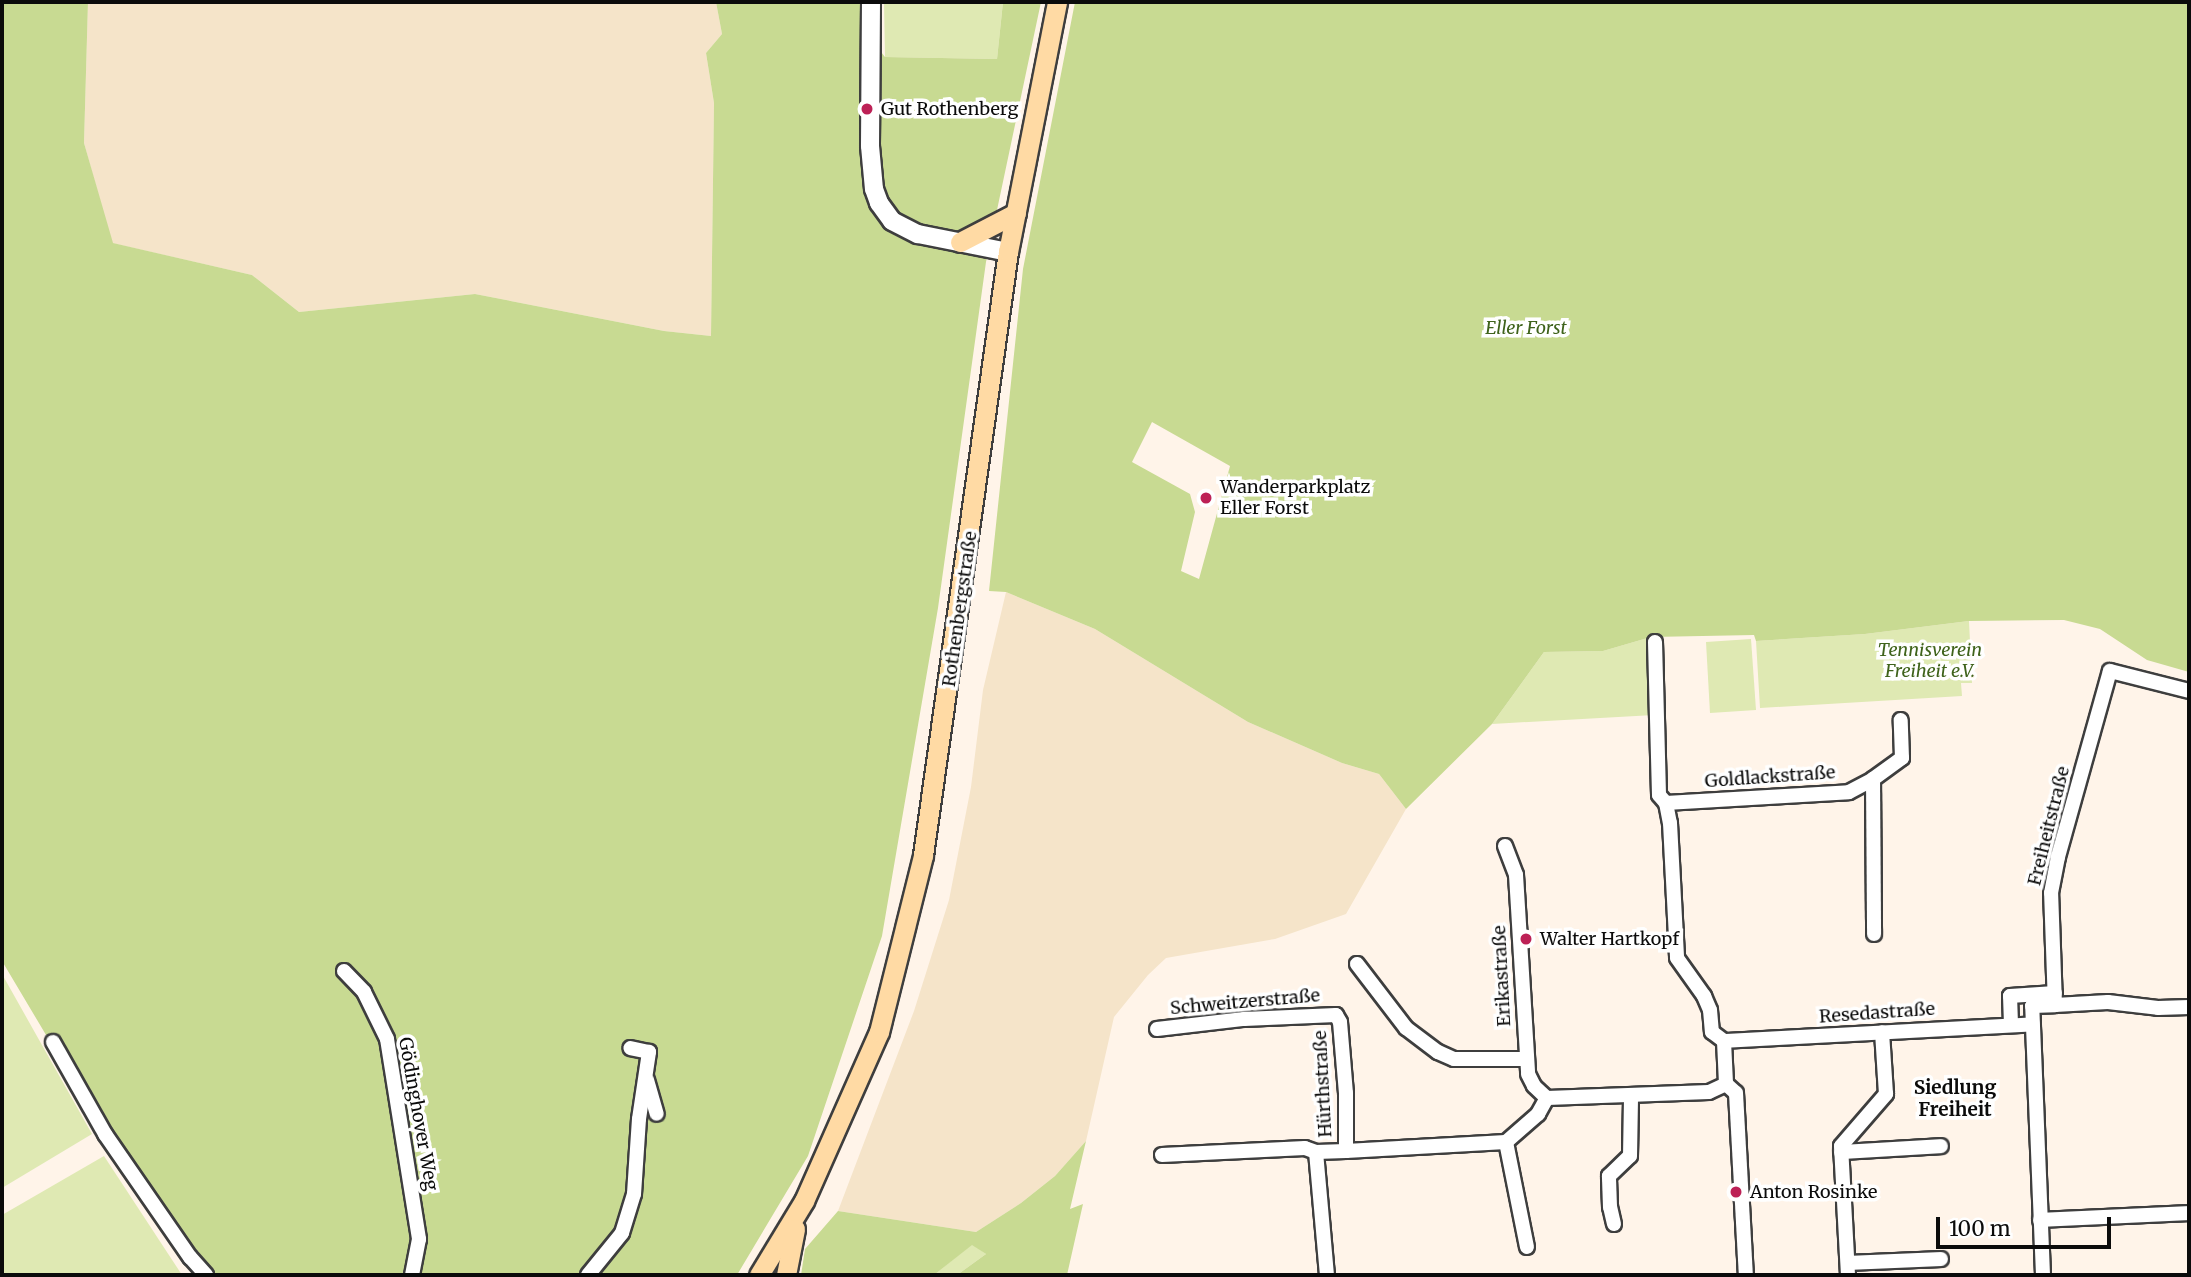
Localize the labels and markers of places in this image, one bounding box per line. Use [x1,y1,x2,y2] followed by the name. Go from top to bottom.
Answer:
[881,98,1018,120] place label: Gut Rothenberg
[859,101,875,117] marker: Gut Rothenberg
[1220,477,1370,520] place label: Wanderparkplatz Eller Forst
[1198,490,1214,506] marker: Wanderparkplatz Eller Forst
[1540,928,1679,950] place label: Walter Hartkopf
[1518,931,1534,947] marker: Walter Hartkopf
[1750,1181,1877,1203] place label: Anton Rosinke
[1728,1184,1744,1200] marker: Anton Rosinke

